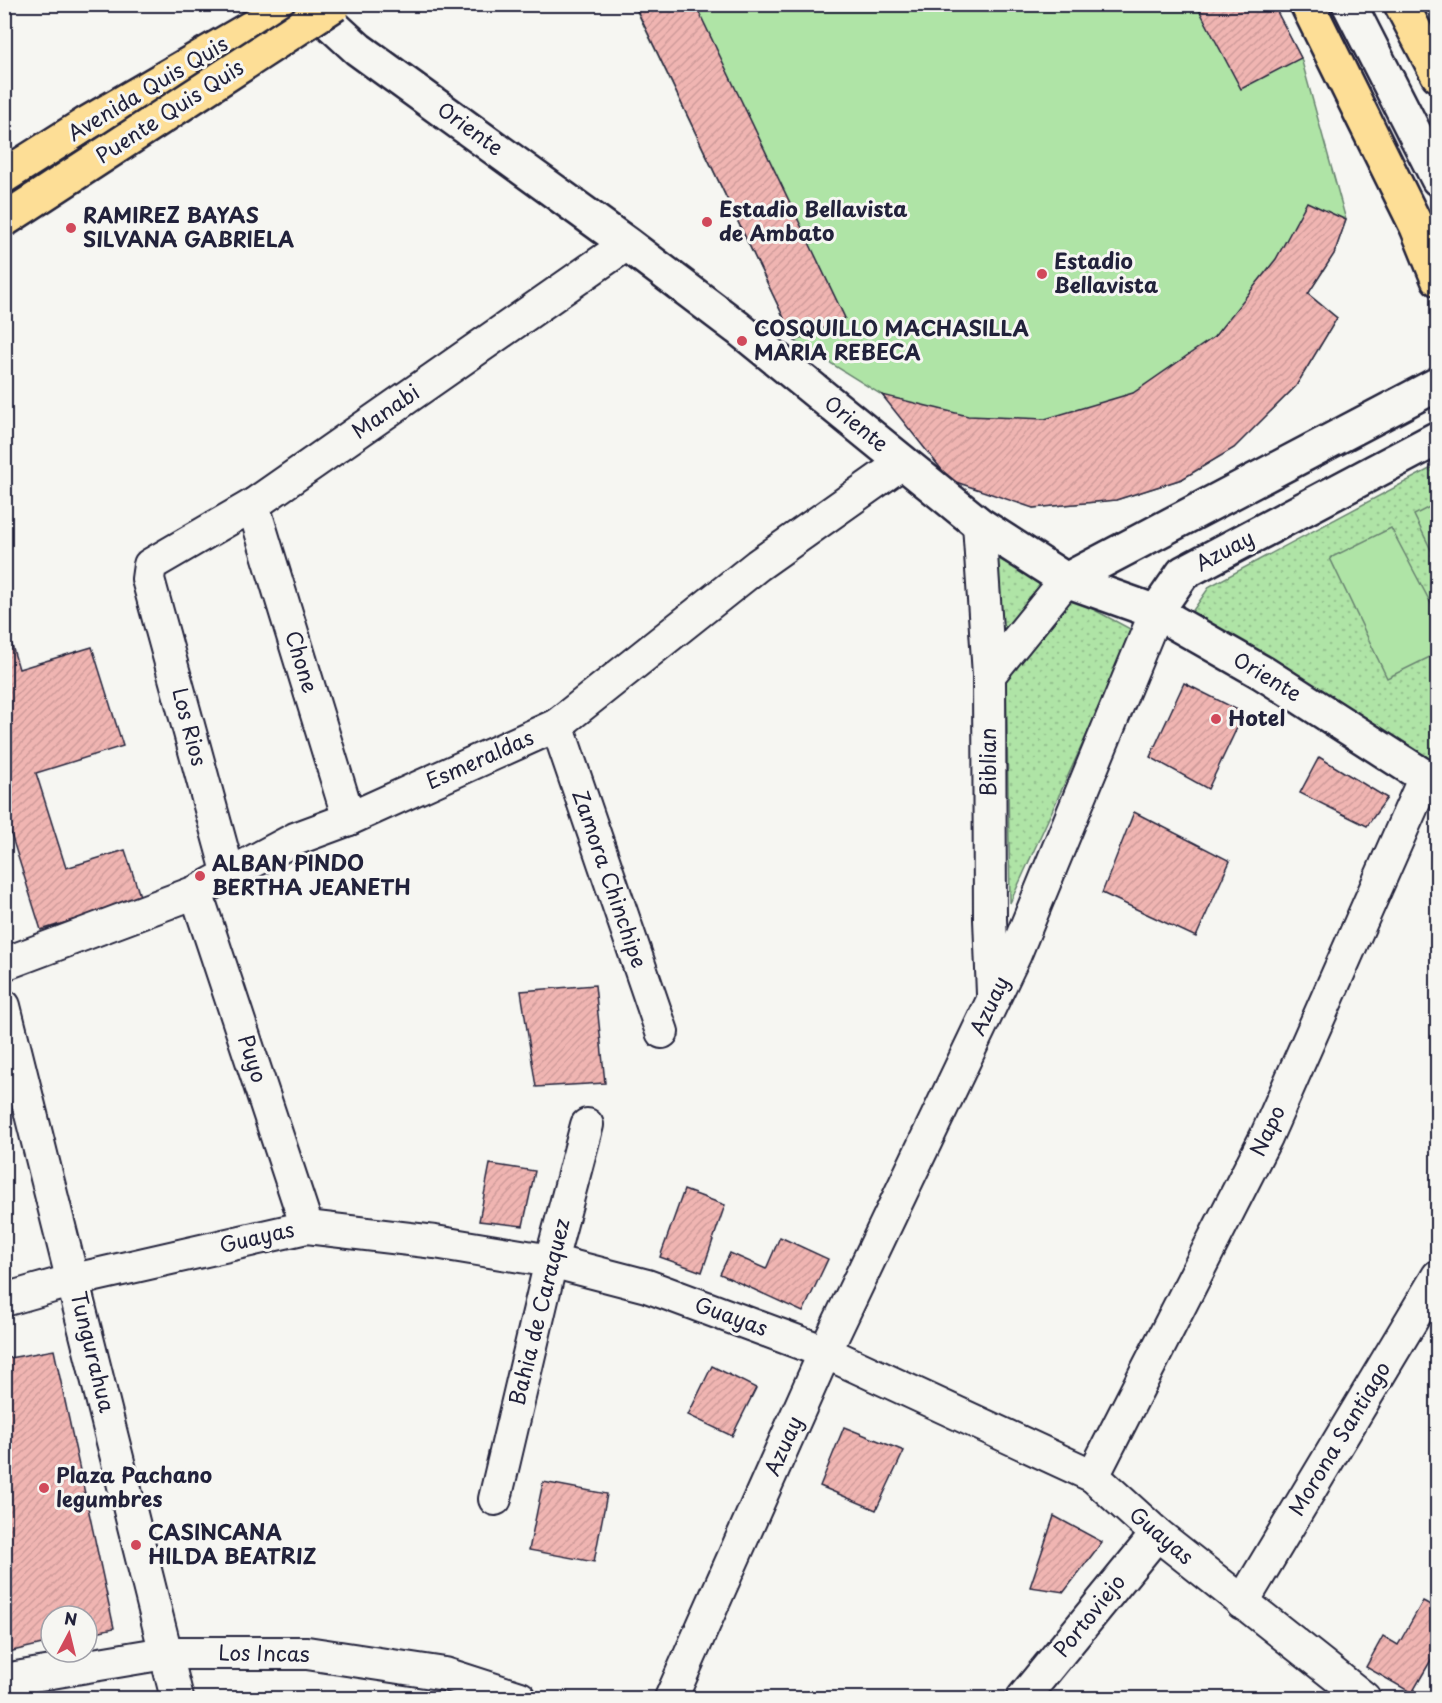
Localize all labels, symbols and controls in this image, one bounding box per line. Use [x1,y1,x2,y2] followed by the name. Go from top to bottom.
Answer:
[61,27,233,148] street label: Avenida Quis Quis
[88,50,249,170] street label: Puente Quis Quis
[431,92,511,162] street label: Oriente
[719,192,907,248] place label: Estadio Bellavista de Ambato
[83,198,295,254] place label: RAMIREZ BAYAS SILVANA GABRIELA
[700,215,714,229] marker: Estadio Bellavista de Ambato
[64,221,78,235] marker: RAMIREZ BAYAS SILVANA GABRIELA
[1054,244,1158,300] place label: Estadio Bellavista
[1035,267,1049,281] marker: Estadio Bellavista
[754,311,1029,367] place label: COSQUILLO MACHASILLA MARIA REBECA
[735,334,749,348] marker: COSQUILLO MACHASILLA MARIA REBECA
[344,375,425,445] street label: Manabi
[818,386,896,458] street label: Oriente
[1189,520,1259,578] street label: Azuay
[278,626,328,697] street label: Chone
[1228,642,1308,708] street label: Oriente
[165,684,217,769] street label: Los Rios
[1228,701,1285,733] place label: Hotel
[1209,712,1223,726] marker: Hotel
[420,720,538,796] street label: Esmeraldas
[971,728,1003,796] street label: Biblian
[565,785,656,972] street label: Zamora Chinchipe
[212,846,411,902] place label: ALBAN PINDO BERTHA JEANETH
[193,869,207,883] marker: ALBAN PINDO BERTHA JEANETH
[960,970,1016,1040] street label: Azuay
[231,1030,277,1087] street label: Puyo
[1240,1099,1292,1161] street label: Napo
[216,1212,297,1260] street label: Guayas
[499,1215,577,1408] street label: Bahia de Caraquez
[690,1287,773,1343] street label: Guayas
[63,1288,124,1415] street label: Tungurahua
[1279,1354,1397,1521] street label: Morona Santiago
[755,1410,810,1480] street label: Azuay
[56,1458,212,1514] place label: Plaza Pachano legumbres
[37,1481,51,1495] marker: Plaza Pachano legumbres
[1123,1498,1202,1571] street label: Guayas
[148,1515,316,1571] place label: CASINCANA HILDA BEATRIZ
[129,1538,143,1552] marker: CASINCANA HILDA BEATRIZ
[1045,1566,1132,1663] street label: Portoviejo
[39,1604,99,1664] north arrow
[63,1605,79,1631] text: N
[218,1635,310,1669] street label: Los Incas

